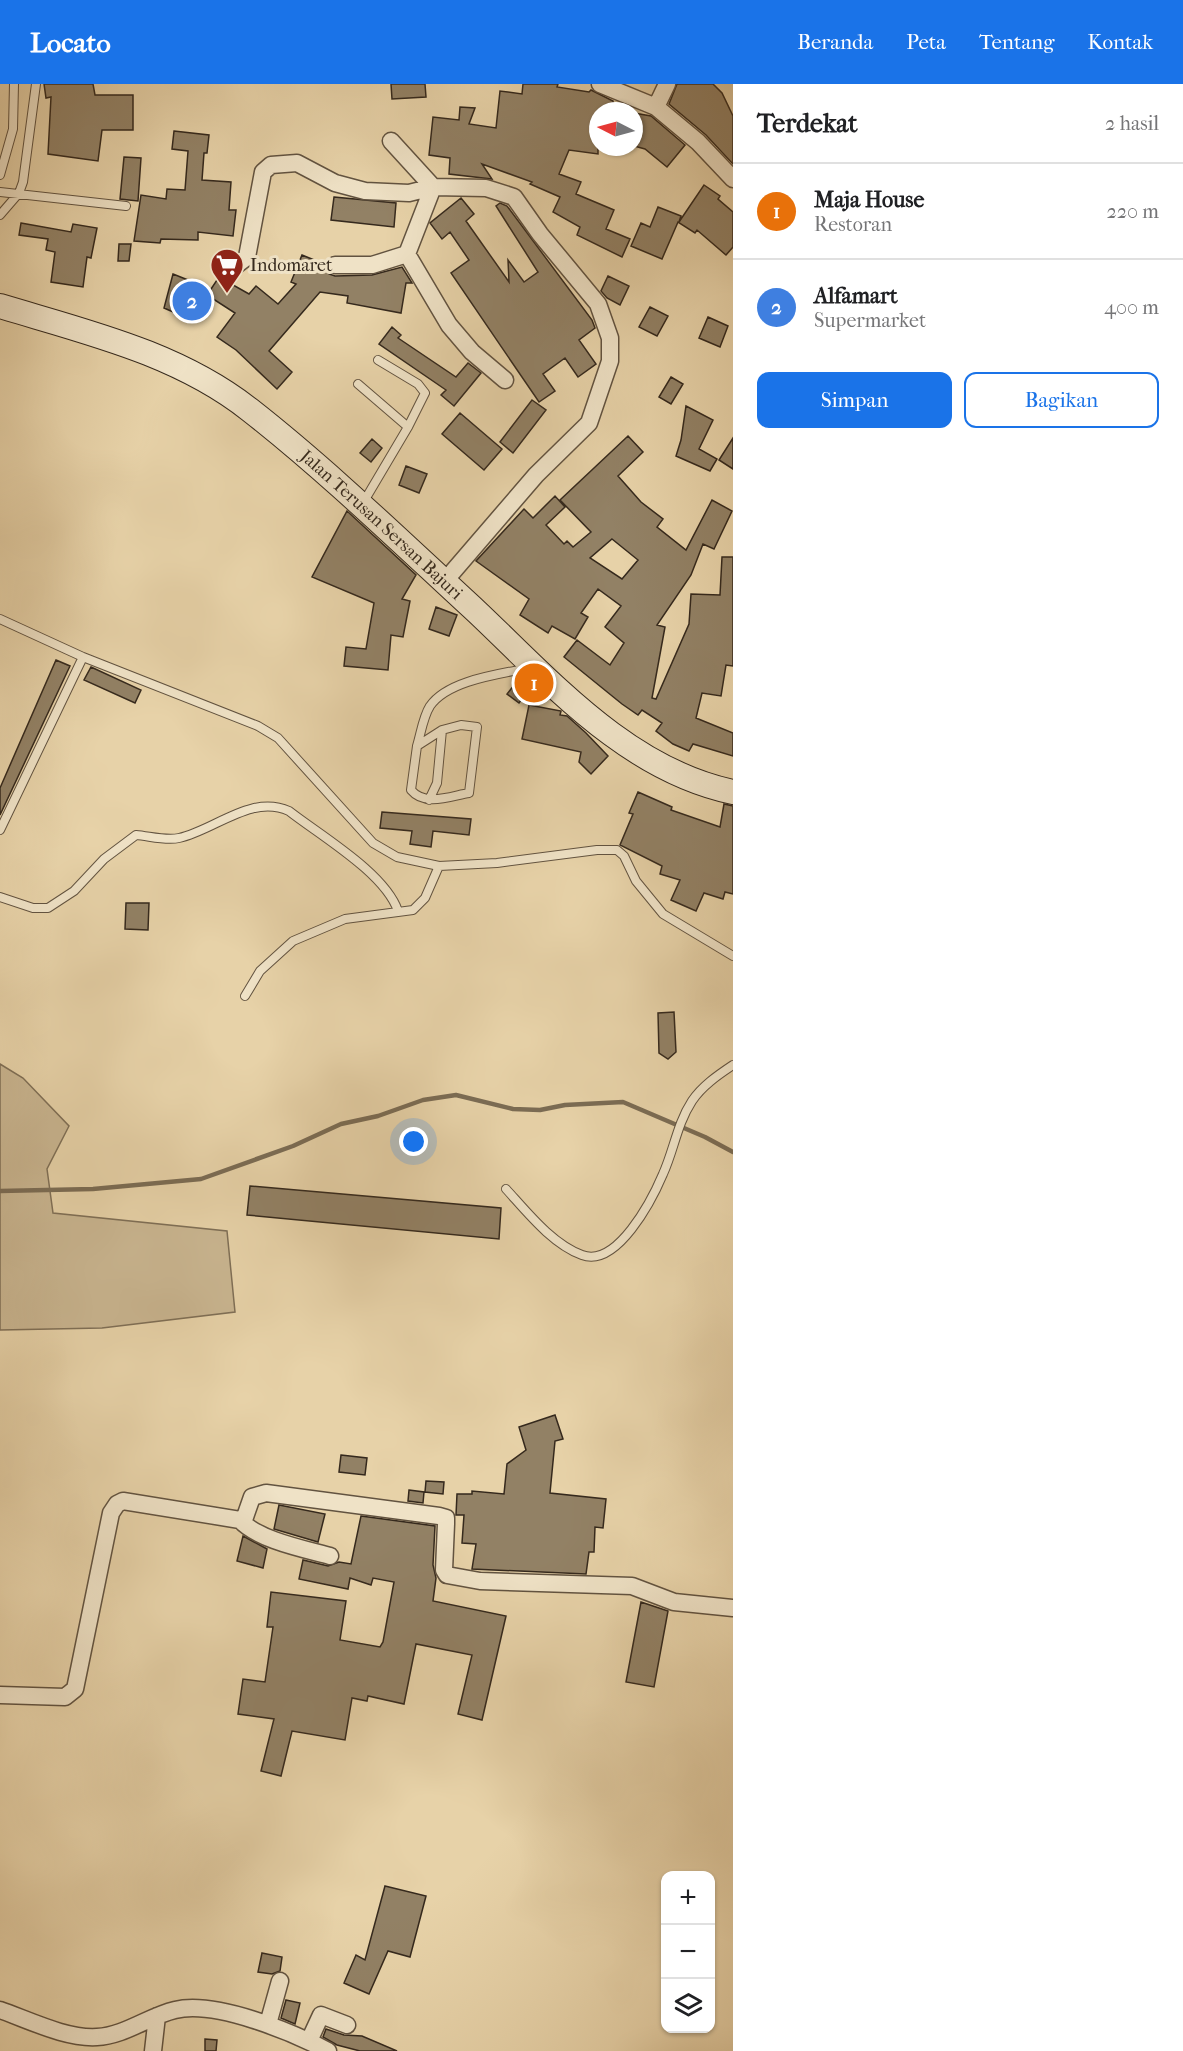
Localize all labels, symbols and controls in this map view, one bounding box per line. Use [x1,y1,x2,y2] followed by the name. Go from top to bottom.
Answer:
[30,26,111,59] text: Locato
[797,30,873,54] text: Beranda
[906,30,946,54] text: Peta
[979,30,1055,54] text: Tentang
[1088,30,1153,54] text: Kontak
[589,102,643,156] north arrow
[757,108,858,139] text: Terdekat
[1105,112,1159,135] text: 2 hasil
[814,187,924,213] text: Maja House
[773,200,780,223] text: 1
[1106,200,1159,223] text: 220 m
[814,213,892,236] text: Restoran
[209,247,245,294] supermarket icon: Indomaret
[250,255,333,276] place label: Indomaret
[172,278,212,324] pin: 2
[814,283,898,309] text: Alfamart
[771,296,782,319] text: 2
[1104,296,1159,319] text: 400 m
[814,309,926,332] text: Supermarket
[757,372,952,428] button: Simpan
[964,372,1159,428] button: Bagikan
[294,444,468,604] street label: Jalan Terusan Sersan Bajuri
[514,660,554,706] pin: 1
[399,1127,428,1156] your location
[661,1871,715,2033] map controls
[661,1871,715,1925] button: +
[661,1925,715,1979] button: −
[661,1979,715,2033] button: layers

